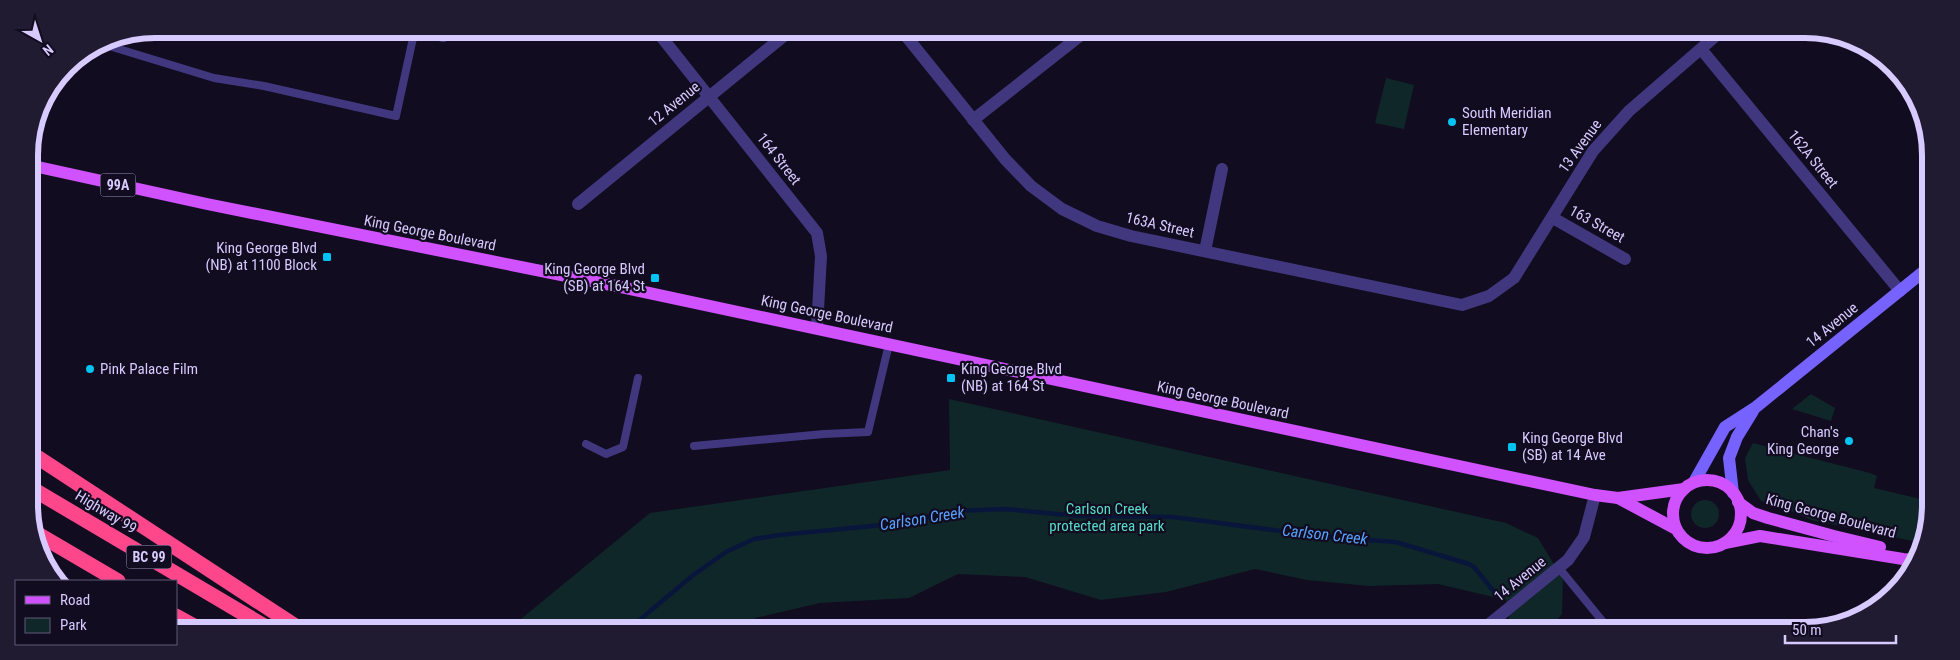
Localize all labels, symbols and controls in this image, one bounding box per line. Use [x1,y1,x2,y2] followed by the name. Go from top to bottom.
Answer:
[15,15,65,65] north arrow
[40,41,57,59] text: N
[644,78,704,130] street label: 12 Avenue
[1462,104,1551,139] place label: South Meridian Elementary
[1446,116,1458,128] marker: South Meridian Elementary
[1555,116,1605,176] street label: 13 Avenue
[1784,126,1842,192] street label: 162A Street
[753,129,805,189] street label: 164 Street
[100,174,136,196] road number: 99A
[1566,201,1628,247] street label: 163 Street
[1124,208,1196,242] street label: 163A Street
[362,211,498,255] street label: King George Boulevard
[206,239,317,274] place label: King George Blvd (NB) at 1100 Block
[321,251,333,263] marker: King George Blvd (NB) at 1100 Block
[544,260,645,295] place label: King George Blvd (SB) at 164 St
[649,272,661,284] marker: King George Blvd (SB) at 164 St
[760,291,894,337] street label: King George Boulevard
[1802,299,1862,351] street label: 14 Avenue
[100,360,198,378] place label: Pink Palace Film
[961,360,1062,395] place label: King George Blvd (NB) at 164 St
[84,363,96,375] marker: Pink Palace Film
[945,372,957,384] marker: King George Blvd (NB) at 164 St
[1156,377,1290,423] street label: King George Boulevard
[1767,423,1839,458] place label: Chan's King George
[1522,429,1623,464] place label: King George Blvd (SB) at 14 Ave
[1843,435,1855,447] marker: Chan's King George
[1506,441,1518,453] marker: King George Blvd (SB) at 14 Ave
[72,487,140,537] street label: Highway 99
[1764,490,1898,542] street label: King George Boulevard
[1049,500,1165,535] park label: Carlson Creek protected area park
[878,502,967,535] water label: Carlson Creek
[1281,521,1369,549] water label: Carlson Creek
[126,546,172,568] road number: BC 99
[1490,553,1550,605] street label: 14 Avenue
[15,580,178,645] legend
[60,591,90,609] text: Road
[1785,612,1896,644] scale bar
[60,616,87,634] text: Park
[1792,621,1822,639] text: 50 m

